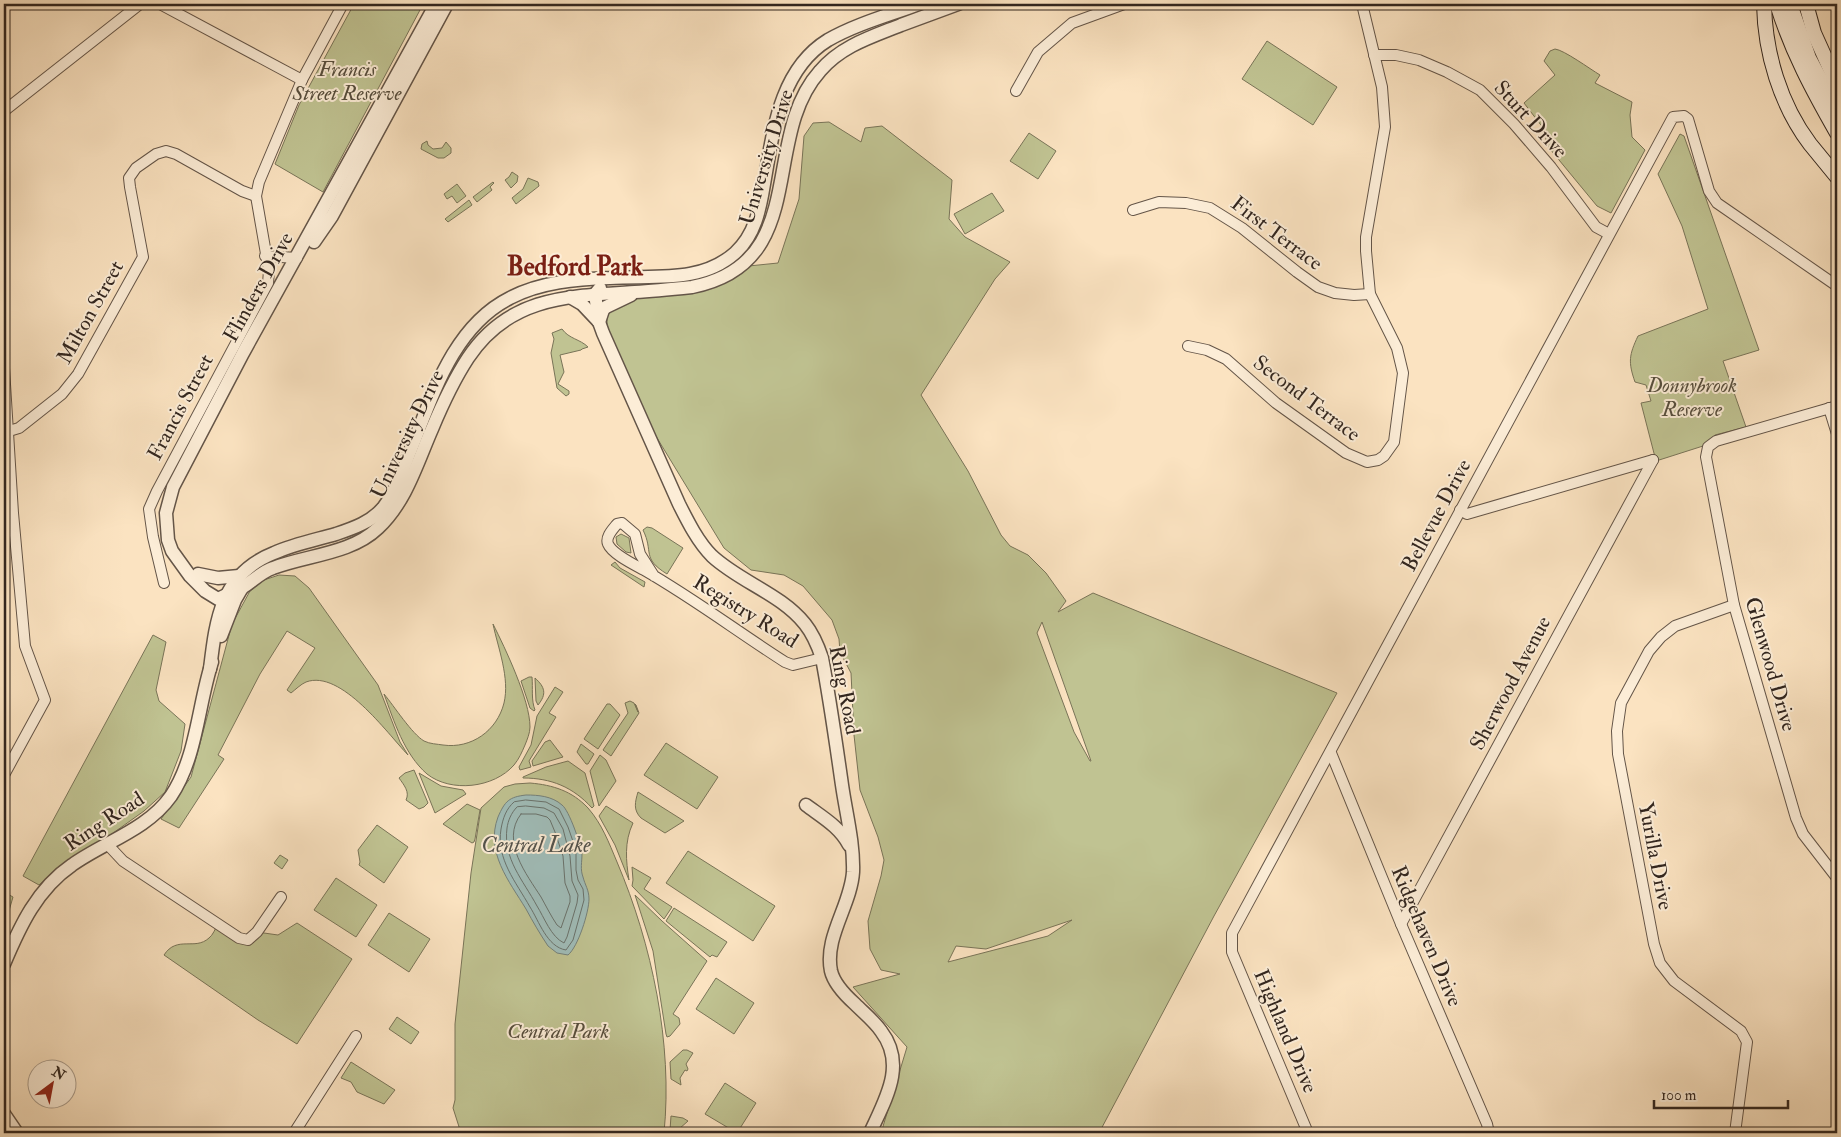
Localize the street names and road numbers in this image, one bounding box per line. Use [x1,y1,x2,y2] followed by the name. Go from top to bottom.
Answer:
[1488,75,1574,164] street label: Sturt Drive
[733,86,800,228] street label: University Drive
[1225,190,1328,277] street label: First Terrace
[217,227,300,347] street label: Flinders Drive
[51,256,130,369] street label: Milton Street
[141,349,220,465] street label: Francis Street
[1248,349,1366,448] street label: Second Terrace
[365,365,450,503] street label: University Drive
[1396,454,1477,576] street label: Bellevue Drive
[688,568,804,655] street label: Registry Road
[1738,594,1803,734] street label: Glenwood Drive
[1464,611,1557,755] street label: Sherwood Avenue
[823,643,866,738] street label: Ring Road
[59,785,150,857] street label: Ring Road
[1632,800,1679,912] street label: Yurilla Drive
[1385,862,1468,1011] street label: Ridgehaven Drive
[1247,965,1324,1097] street label: Highland Drive

